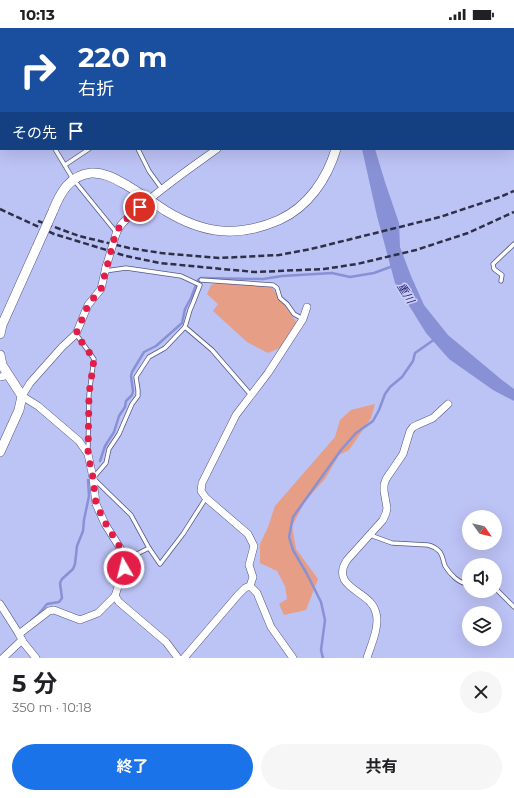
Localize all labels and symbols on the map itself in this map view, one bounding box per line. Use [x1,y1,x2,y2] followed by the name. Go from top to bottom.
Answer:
[123,190,157,224] pin
[394,280,418,307] water label: 重川
[462,510,502,550] north arrow
[103,547,145,589] position arrow

